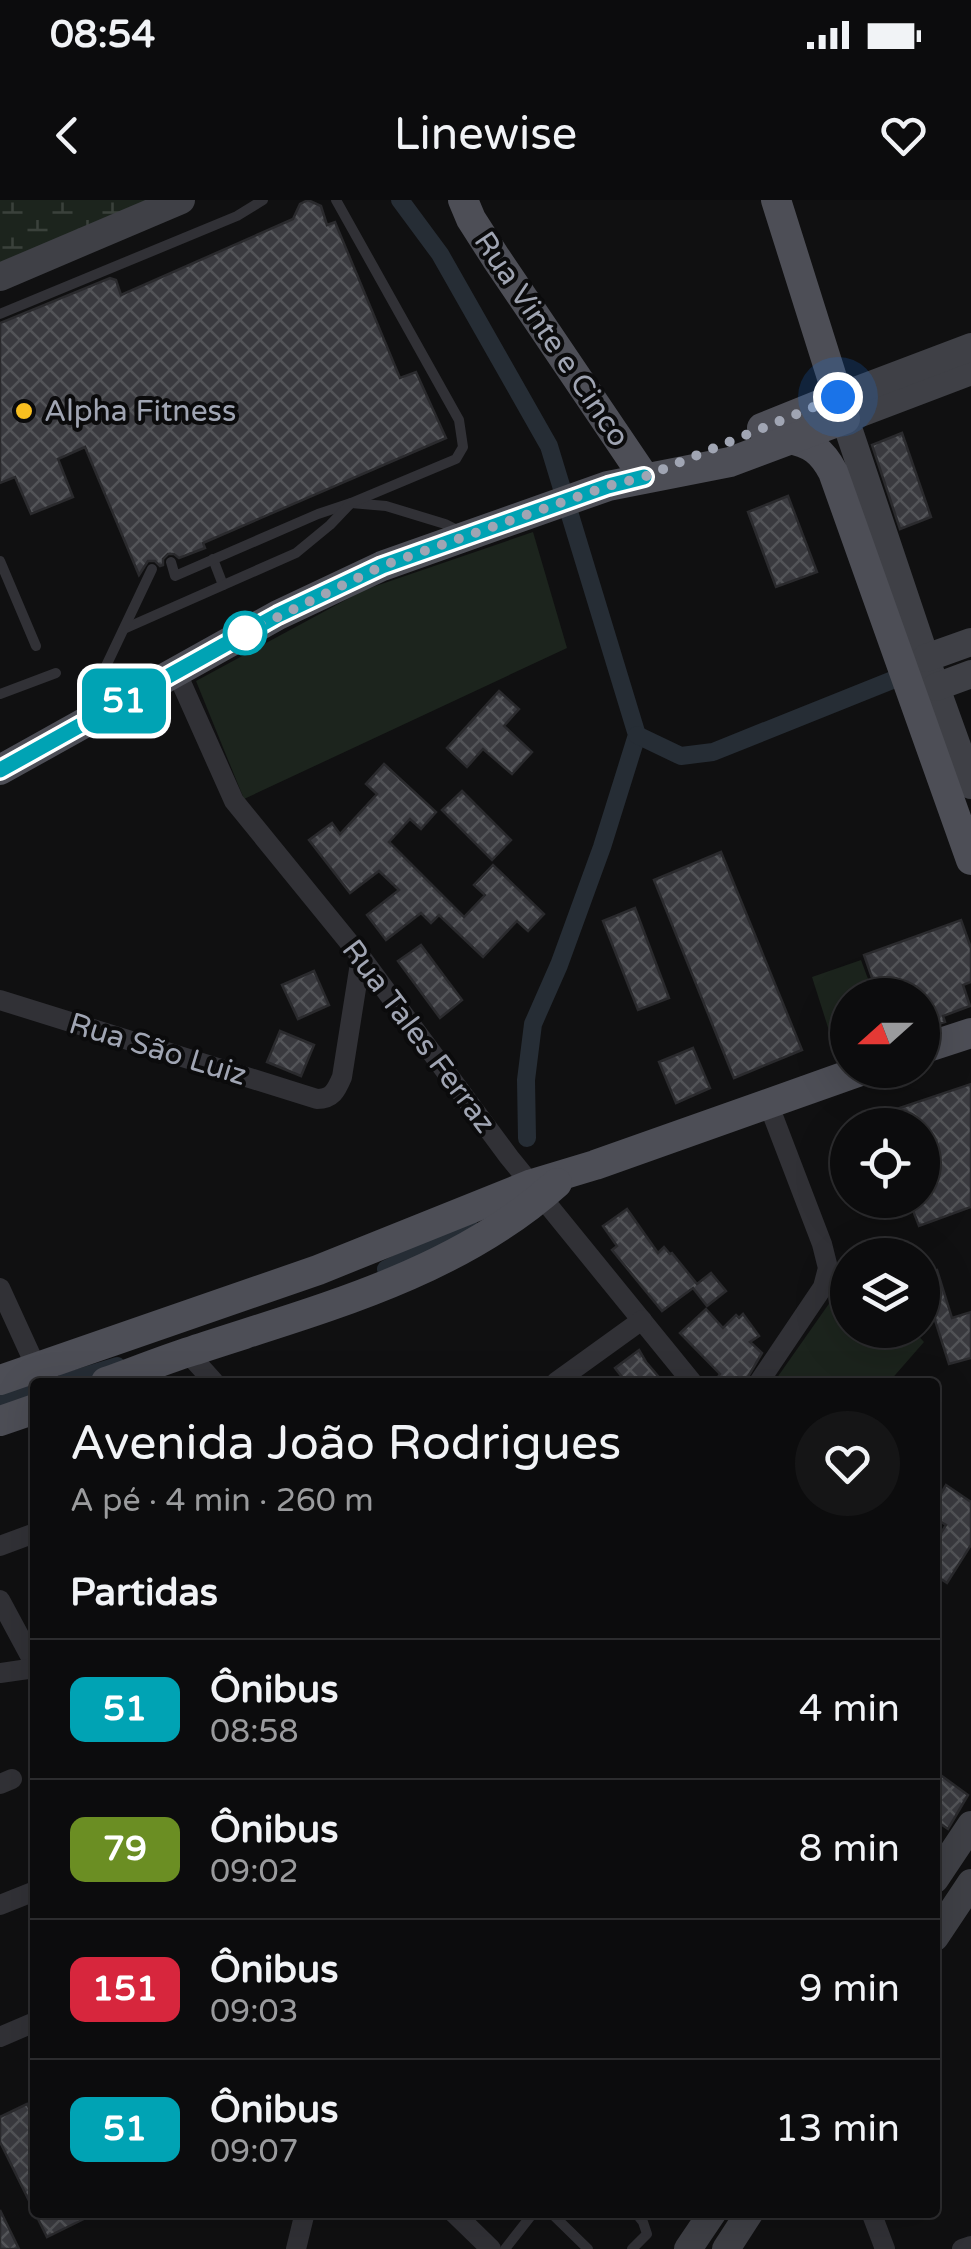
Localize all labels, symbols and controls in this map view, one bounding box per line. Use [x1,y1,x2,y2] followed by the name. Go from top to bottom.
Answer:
[50,12,155,58] text: 08:54
[40,108,95,163] icon: back
[394,108,577,162] text: Linewise
[876,108,931,163] icon: heart
[466,225,637,454] street label: Rua Vinte e Cinco
[813,372,863,422] your location
[44,393,236,430] place label: Alpha Fitness
[13,400,35,422] marker: Alpha Fitness
[224,612,266,654] unlabelled marker
[79,668,169,734] line badge: 51
[102,680,146,722] text: 51
[334,932,503,1140] street label: Rua Tales Ferraz
[830,978,940,1088] north arrow
[830,978,940,1348] map controls
[65,1005,251,1094] street label: Rua São Luiz
[830,1108,940,1218] button: locate
[830,1238,940,1348] button: layers
[795,1411,900,1516] button: heart
[70,1415,621,1473] text: Avenida João Rodrigues
[70,1482,374,1520] text: A pé · 4 min · 260 m
[70,1570,218,1616] text: Partidas
[210,1667,338,1713] text: Ônibus
[799,1686,900,1732] text: 4 min
[103,1688,147,1730] text: 51
[210,1713,299,1751] text: 08:58
[210,1807,338,1853] text: Ônibus
[799,1826,900,1872] text: 8 min
[103,1828,147,1870] text: 79
[210,1853,299,1891] text: 09:02
[210,1947,338,1993] text: Ônibus
[799,1966,900,2012] text: 9 min
[92,1968,158,2010] text: 151
[210,1993,299,2031] text: 09:03
[210,2087,338,2133] text: Ônibus
[775,2106,900,2152] text: 13 min
[103,2108,147,2150] text: 51
[210,2133,299,2171] text: 09:07

